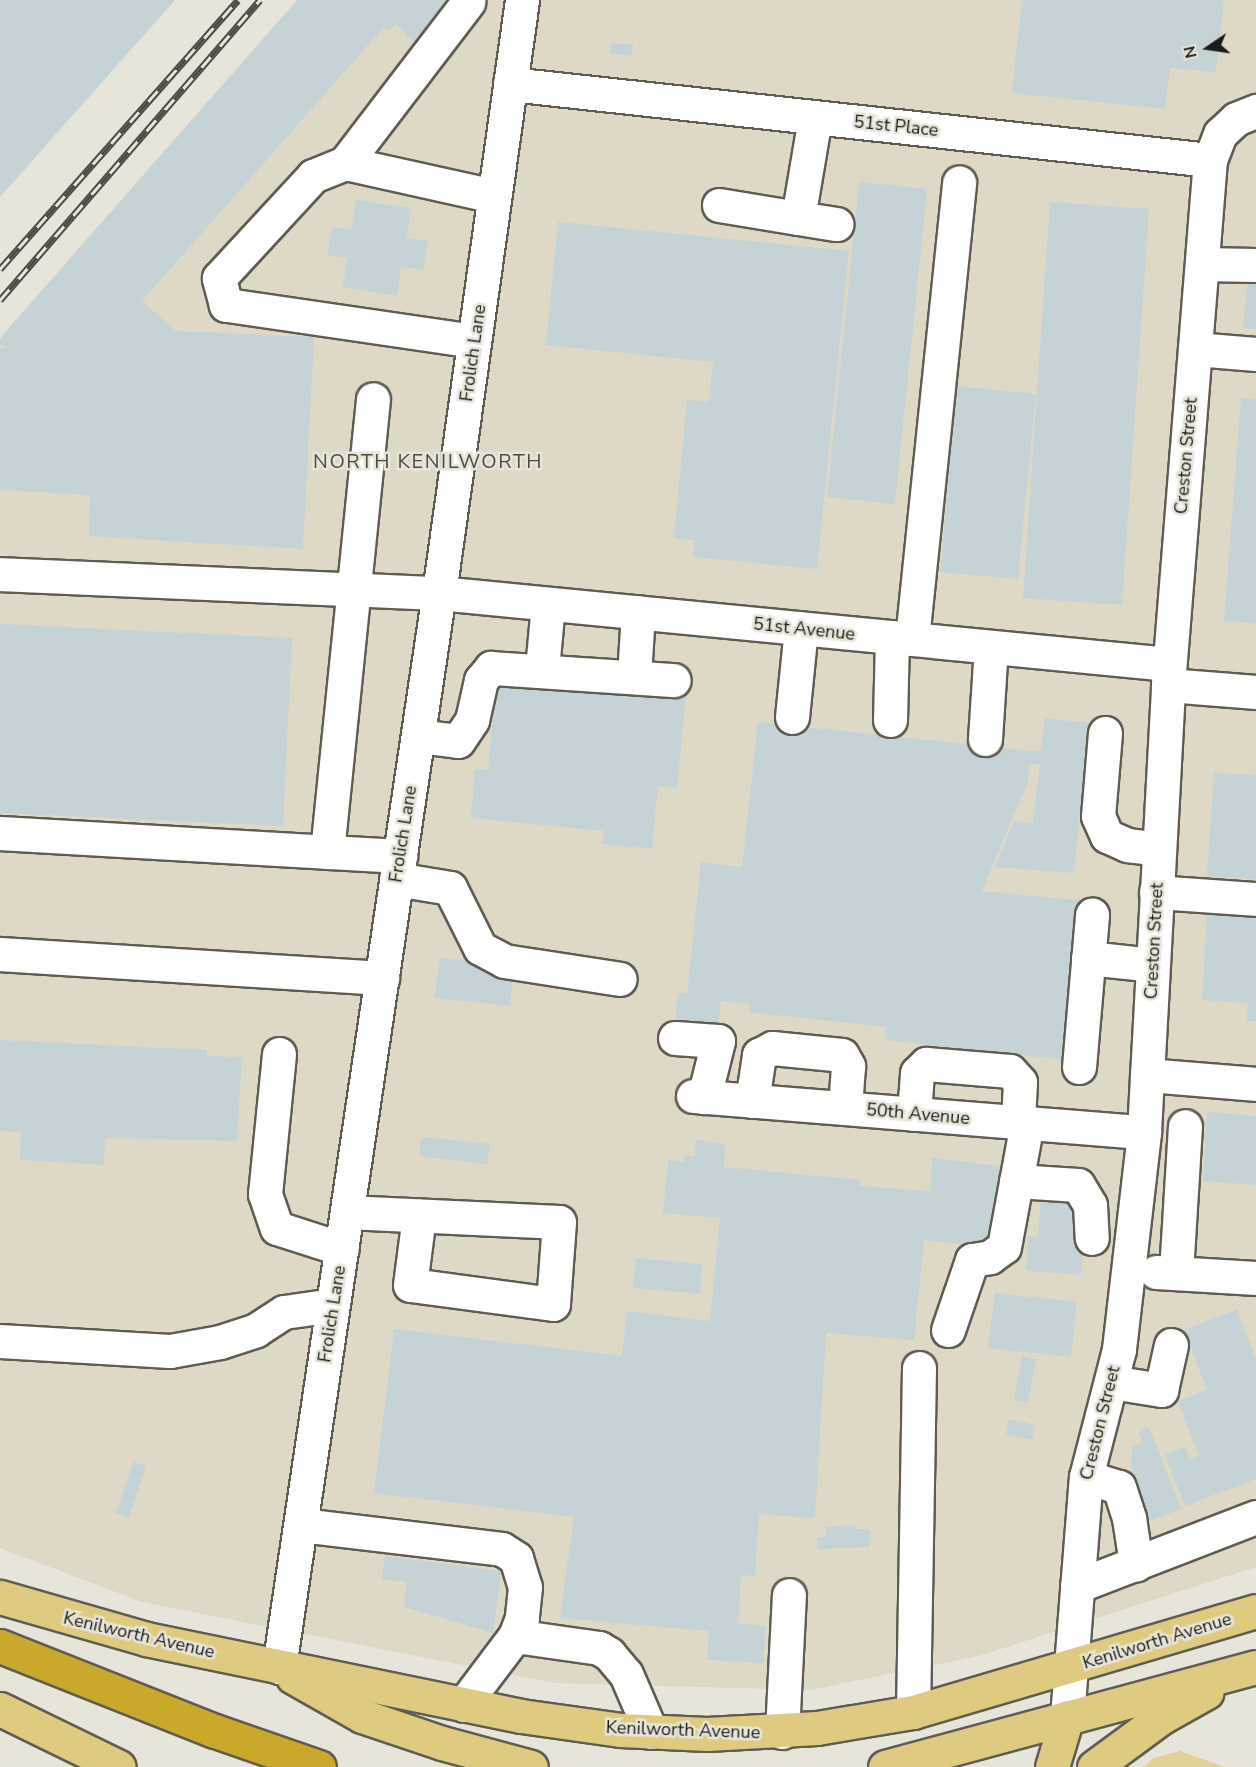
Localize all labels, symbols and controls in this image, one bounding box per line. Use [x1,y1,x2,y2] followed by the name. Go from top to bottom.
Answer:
[1178,18,1238,78] north arrow
[1178,44,1203,60] text: N
[853,111,939,141] street label: 51st Place
[455,303,491,403] street label: Frolich Lane
[1170,397,1202,515] street label: Creston Street
[313,449,543,473] district label: NORTH KENILWORTH
[752,613,856,645] street label: 51st Avenue
[385,784,421,884] street label: Frolich Lane
[1140,882,1168,1000] street label: Creston Street
[865,1099,971,1129] street label: 50th Avenue
[314,1264,350,1364] street label: Frolich Lane
[1075,1364,1125,1482] street label: Creston Street
[61,1607,217,1663] street label: Kenilworth Avenue
[1080,1608,1234,1674] street label: Kenilworth Avenue
[605,1717,761,1743] street label: Kenilworth Avenue

